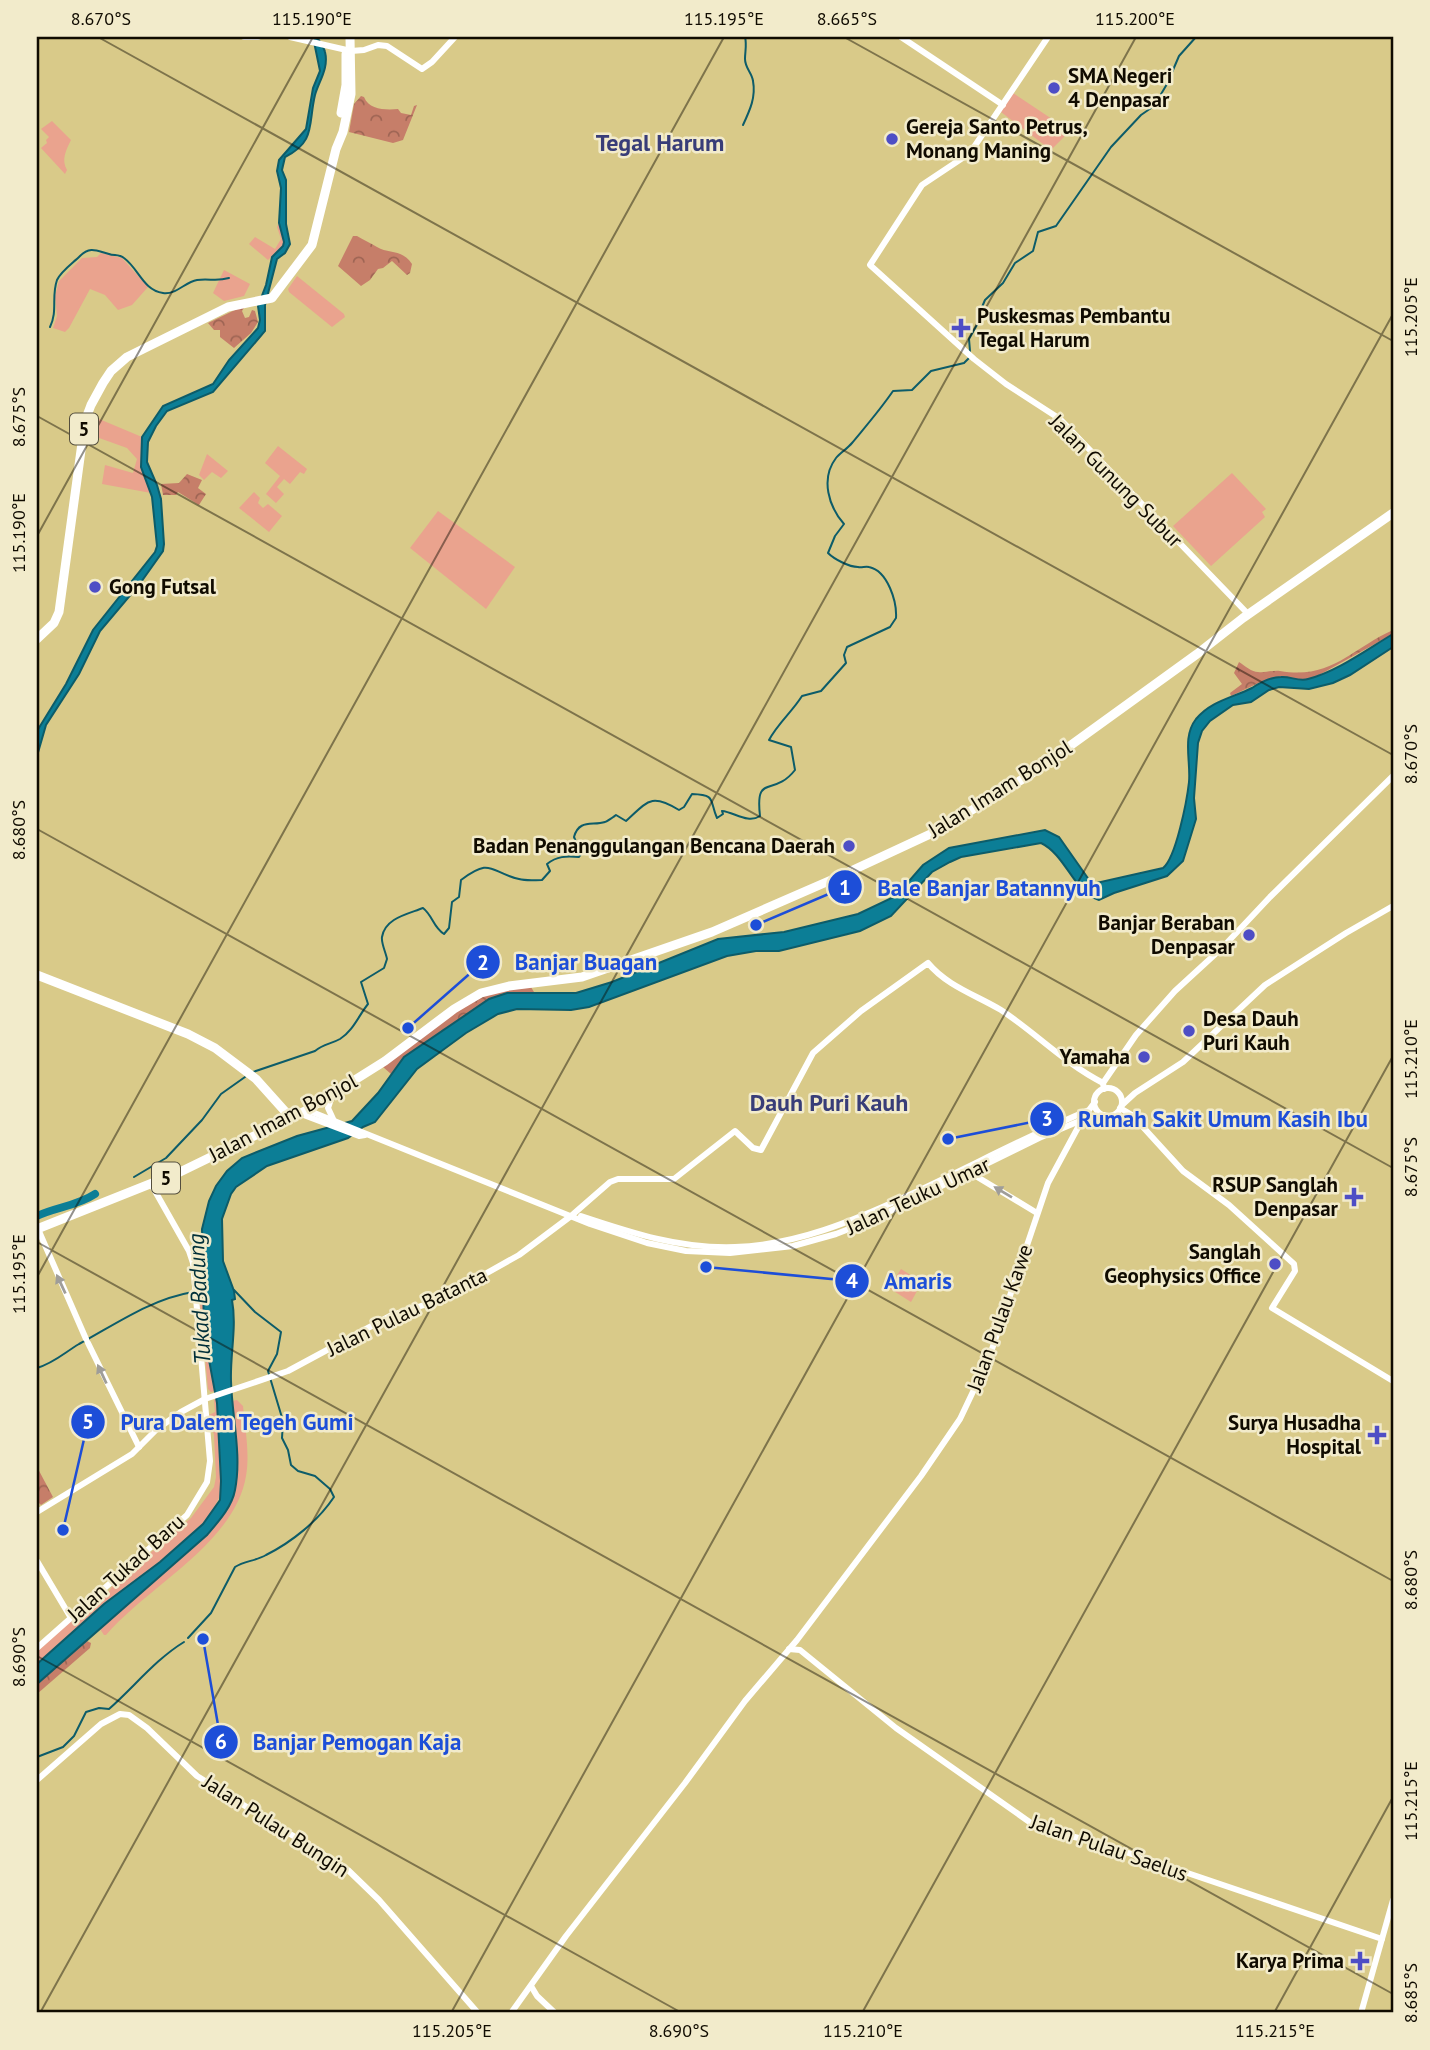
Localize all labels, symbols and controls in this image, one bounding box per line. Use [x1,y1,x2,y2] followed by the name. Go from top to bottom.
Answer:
[71,7,131,30] text: 8.670°S
[272,7,352,30] text: 115.190°E
[684,7,764,30] text: 115.195°E
[817,7,877,30] text: 8.665°S
[1095,7,1175,30] text: 115.200°E
[1068,62,1172,113] place label: SMA Negeri 4 Denpasar
[1046,80,1062,96] marker: SMA Negeri 4 Denpasar
[906,113,1088,164] place label: Gereja Santo Petrus, Monang Maning
[596,127,724,158] district label: Tegal Harum
[884,131,900,147] marker: Gereja Santo Petrus, Monang Maning
[1399,277,1422,357] text: 115.205°E
[977,302,1170,353] place label: Puskesmas Pembantu Tegal Harum
[951,318,971,338] marker: Puskesmas Pembantu Tegal Harum
[7,387,30,447] text: 8.675°S
[1043,408,1189,553] street label: Jalan Gunung Subur
[70,414,98,444] road number: 5
[7,493,30,573] text: 115.190°E
[109,573,217,600] place label: Gong Futsal
[87,579,103,595] marker: Gong Futsal
[1399,724,1422,784] text: 8.670°S
[922,734,1077,844] street label: Jalan Imam Bonjol
[7,800,30,860] text: 8.680°S
[473,832,835,859] place label: Badan Penanggulangan Bencana Daerah
[841,838,857,854] marker: Badan Penanggulangan Bencana Daerah
[828,865,1114,909] callout: Bale Banjar Batannyuh
[877,873,1101,902] text: Bale Banjar Batannyuh
[839,874,851,901] text: 1
[1098,909,1236,960] place label: Banjar Beraban Denpasar
[1241,927,1257,943] marker: Banjar Beraban Denpasar
[466,940,671,984] callout: Banjar Buagan
[515,947,657,976] text: Banjar Buagan
[477,949,489,976] text: 2
[1203,1005,1299,1056] place label: Desa Dauh Puri Kauh
[1399,1019,1422,1099] text: 115.210°E
[1181,1023,1197,1039] marker: Desa Dauh Puri Kauh
[1058,1043,1130,1070] place label: Yamaha
[1136,1049,1152,1065] marker: Yamaha
[203,1067,362,1169] street label: Jalan Imam Bonjol
[750,1087,908,1118] district label: Dauh Puri Kauh
[1029,1097,1382,1141] callout: Rumah Sakit Umum Kasih Ibu
[1078,1104,1368,1133] text: Rumah Sakit Umum Kasih Ibu
[1041,1105,1053,1132] text: 3
[1399,1137,1422,1197] text: 8.675°S
[841,1150,994,1241] street label: Jalan Teuku Umar
[152,1162,180,1194] road number: 5
[1212,1171,1339,1222] place label: RSUP Sanglah Denpasar
[993,1186,1012,1199] one-way arrow
[1344,1187,1364,1207] marker: RSUP Sanglah Denpasar
[181,1232,216,1365] water label: Tukad Badung
[7,1234,30,1314] text: 115.195°E
[1104,1238,1261,1289] place label: Sanglah Geophysics Office
[960,1241,1039,1396] street label: Jalan Pulau Kawe
[1267,1256,1283,1272] marker: Sanglah Geophysics Office
[835,1259,966,1303] callout: Amaris
[321,1261,491,1363] street label: Jalan Pulau Batanta
[884,1266,952,1295] text: Amaris
[846,1267,858,1294] text: 4
[55,1274,66,1295] one-way arrow
[96,1364,107,1384] one-way arrow
[71,1400,368,1444] callout: Pura Dalem Tegeh Gumi
[120,1407,354,1436] text: Pura Dalem Tegeh Gumi
[82,1408,94,1435] text: 5
[1228,1409,1362,1460] place label: Surya Husadha Hospital
[1367,1425,1387,1445] marker: Surya Husadha Hospital
[61,1508,190,1628] street label: Jalan Tukad Baru
[1399,1550,1422,1610] text: 8.680°S
[7,1627,30,1687] text: 8.690°S
[204,1720,475,1764] callout: Banjar Pemogan Kaja
[253,1727,461,1756] text: Banjar Pemogan Kaja
[215,1728,227,1755] text: 6
[1399,1761,1422,1841] text: 115.215°E
[197,1768,355,1883] street label: Jalan Pulau Bungin
[1026,1808,1191,1887] street label: Jalan Pulau Saelus
[1236,1947,1344,1974] place label: Karya Prima
[1350,1951,1370,1971] marker: Karya Prima
[1399,1963,1422,2023] text: 8.685°S
[412,2019,492,2042] text: 115.205°E
[649,2019,709,2042] text: 8.690°S
[823,2019,903,2042] text: 115.210°E
[1235,2019,1315,2042] text: 115.215°E

